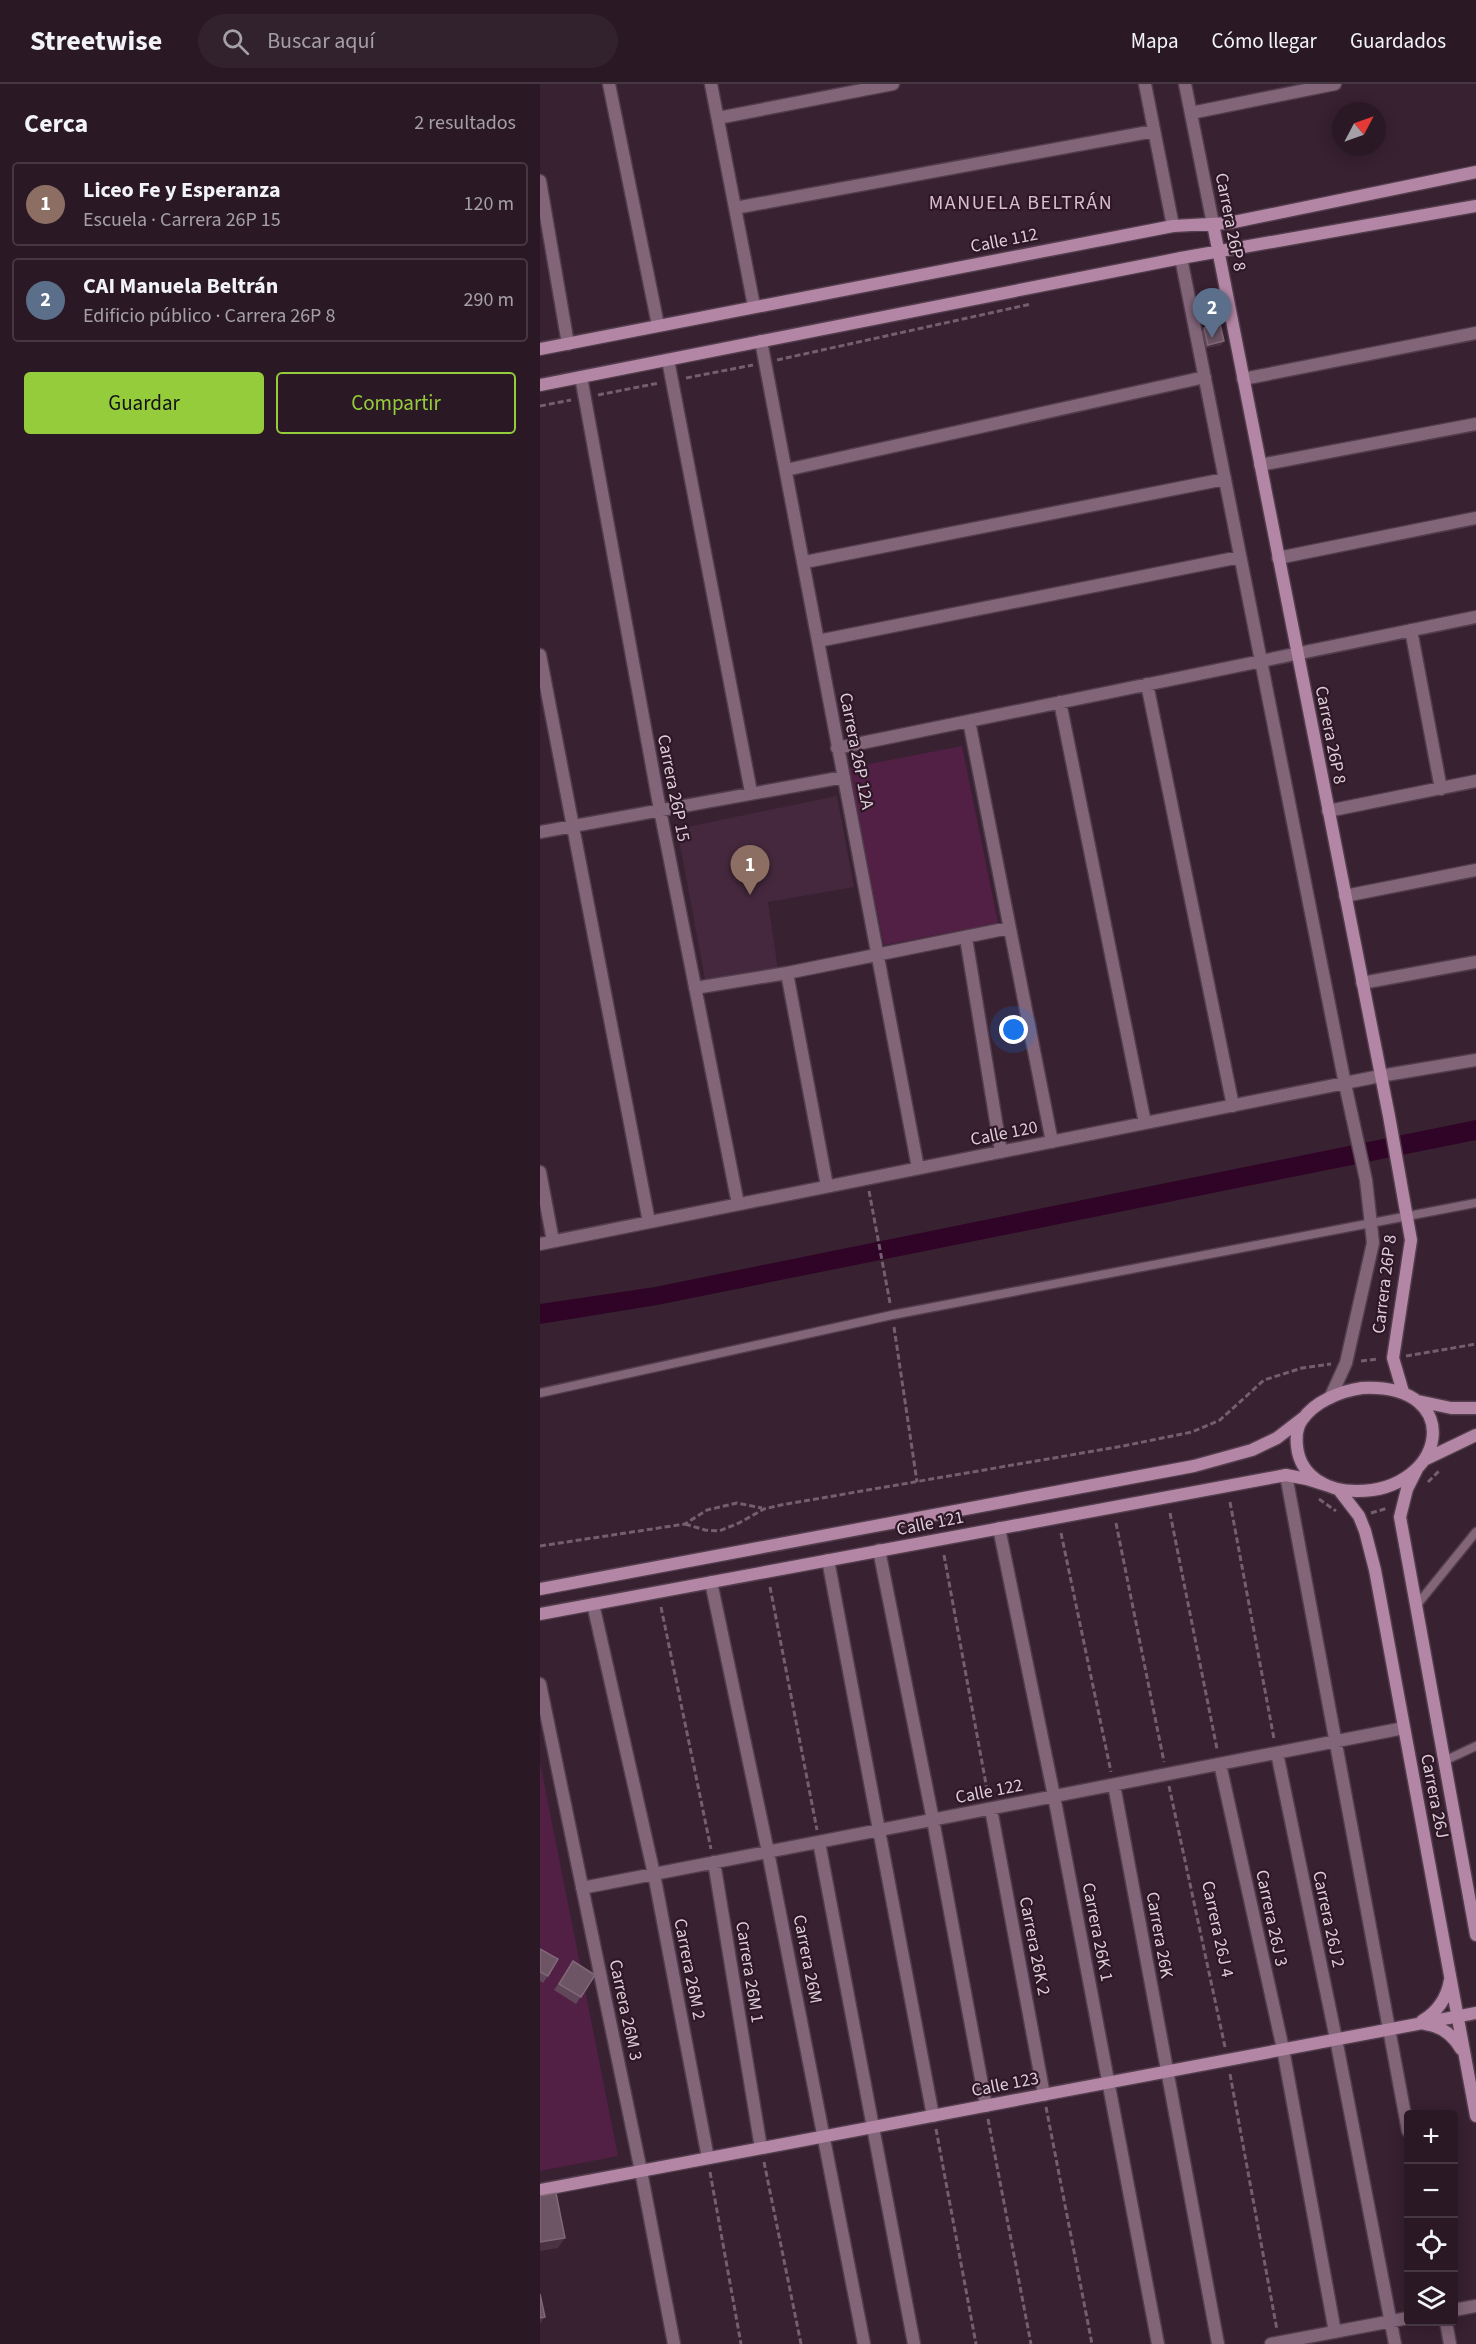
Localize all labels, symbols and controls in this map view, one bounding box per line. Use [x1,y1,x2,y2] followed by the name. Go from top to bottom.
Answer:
[198,14,618,68] search box
[30,21,162,61] text: Streetwise
[219,25,252,58] icon: search
[267,25,375,57] text: Buscar aquí
[1131,26,1179,56] text: Mapa
[1212,26,1317,56] text: Cómo llegar
[1350,26,1446,56] text: Guardados
[1332,102,1386,156] north arrow
[24,105,88,142] text: Cerca
[414,109,516,137] text: 2 resultados
[1209,171,1252,273] street label: Carrera 26P 8
[83,174,280,206] text: Liceo Fe y Esperanza
[929,189,1113,217] district label: MANUELA BELTRÁN
[40,190,51,218] text: 1
[464,190,514,218] text: 120 m
[83,206,281,234] text: Escuela · Carrera 26P 15
[968,222,1040,259] street label: Calle 112
[83,270,278,302] text: CAI Manuela Beltrán
[40,286,51,314] text: 2
[464,286,514,314] text: 290 m
[1192,288,1232,338] pin: 2
[83,302,335,330] text: Edificio público · Carrera 26P 8
[24,372,264,434] button: Guardar
[276,372,516,434] button: Compartir
[1309,684,1352,786] street label: Carrera 26P 8
[833,691,880,812] street label: Carrera 26P 12A
[651,732,696,844] street label: Carrera 26P 15
[730,846,770,895] pin: 1
[999,1015,1028,1044] your location
[968,1115,1040,1152] street label: Calle 120
[1366,1233,1403,1335] street label: Carrera 26P 8
[894,1505,966,1542] street label: Calle 121
[1414,1752,1455,1840] street label: Carrera 26J
[953,1773,1025,1810] street label: Calle 122
[1249,1867,1294,1969] street label: Carrera 26J 3
[1306,1868,1351,1970] street label: Carrera 26J 2
[1195,1878,1240,1980] street label: Carrera 26J 4
[1076,1881,1119,1984] street label: Carrera 26K 1
[1140,1890,1180,1981] street label: Carrera 26K
[1013,1895,1056,1998] street label: Carrera 26K 2
[787,1913,828,2006] street label: Carrera 26M
[667,1916,712,2022] street label: Carrera 26M 2
[729,1919,770,2025] street label: Carrera 26M 1
[603,1957,648,2063] street label: Carrera 26M 3
[969,2066,1041,2103] street label: Calle 123
[1404,2110,1458,2326] map controls
[1404,2110,1458,2164] button: +
[1404,2164,1458,2218] button: −
[1404,2218,1458,2272] button: locate
[1404,2272,1458,2326] button: layers

